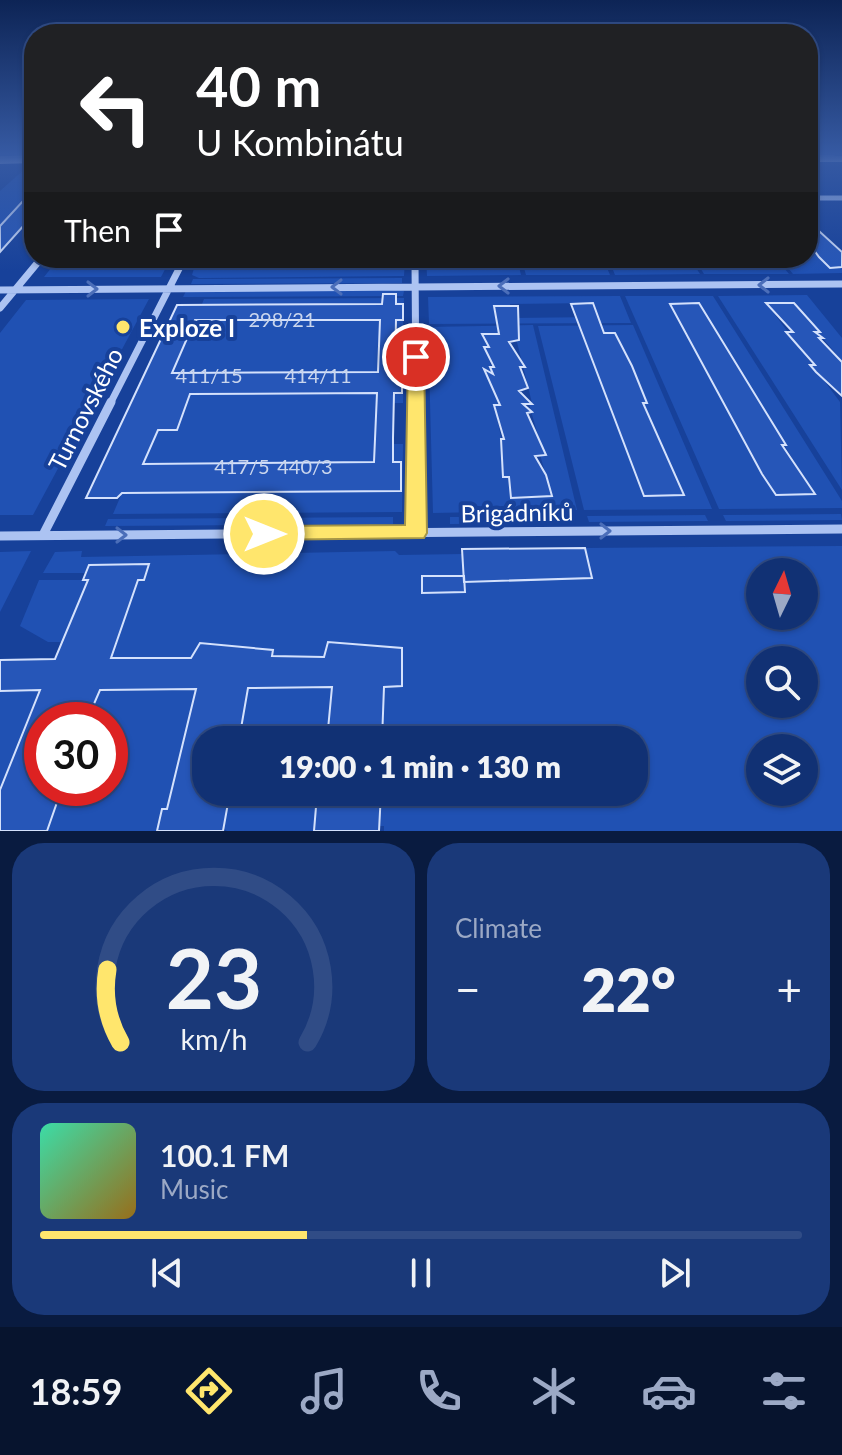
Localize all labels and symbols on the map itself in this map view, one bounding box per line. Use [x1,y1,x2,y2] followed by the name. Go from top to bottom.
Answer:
[757,276,770,294] one-way arrow
[497,277,510,295] one-way arrow
[330,278,343,296] one-way arrow
[86,280,99,298] one-way arrow
[248,307,316,331] house number: 298/21
[139,313,235,342] place label: Exploze I
[114,318,132,336] marker: Exploze I
[382,323,450,391] pin
[42,343,128,475] street label: Turnovského
[175,363,243,387] house number: 411/15
[284,363,352,387] house number: 414/11
[214,454,270,478] house number: 417/5
[277,454,333,478] house number: 440/3
[222,492,306,576] position arrow
[460,497,574,527] street label: Brigádníků
[599,522,612,540] one-way arrow
[115,526,128,544] one-way arrow
[746,558,818,630] north arrow
[24,702,128,806] speed limit sign: 30

